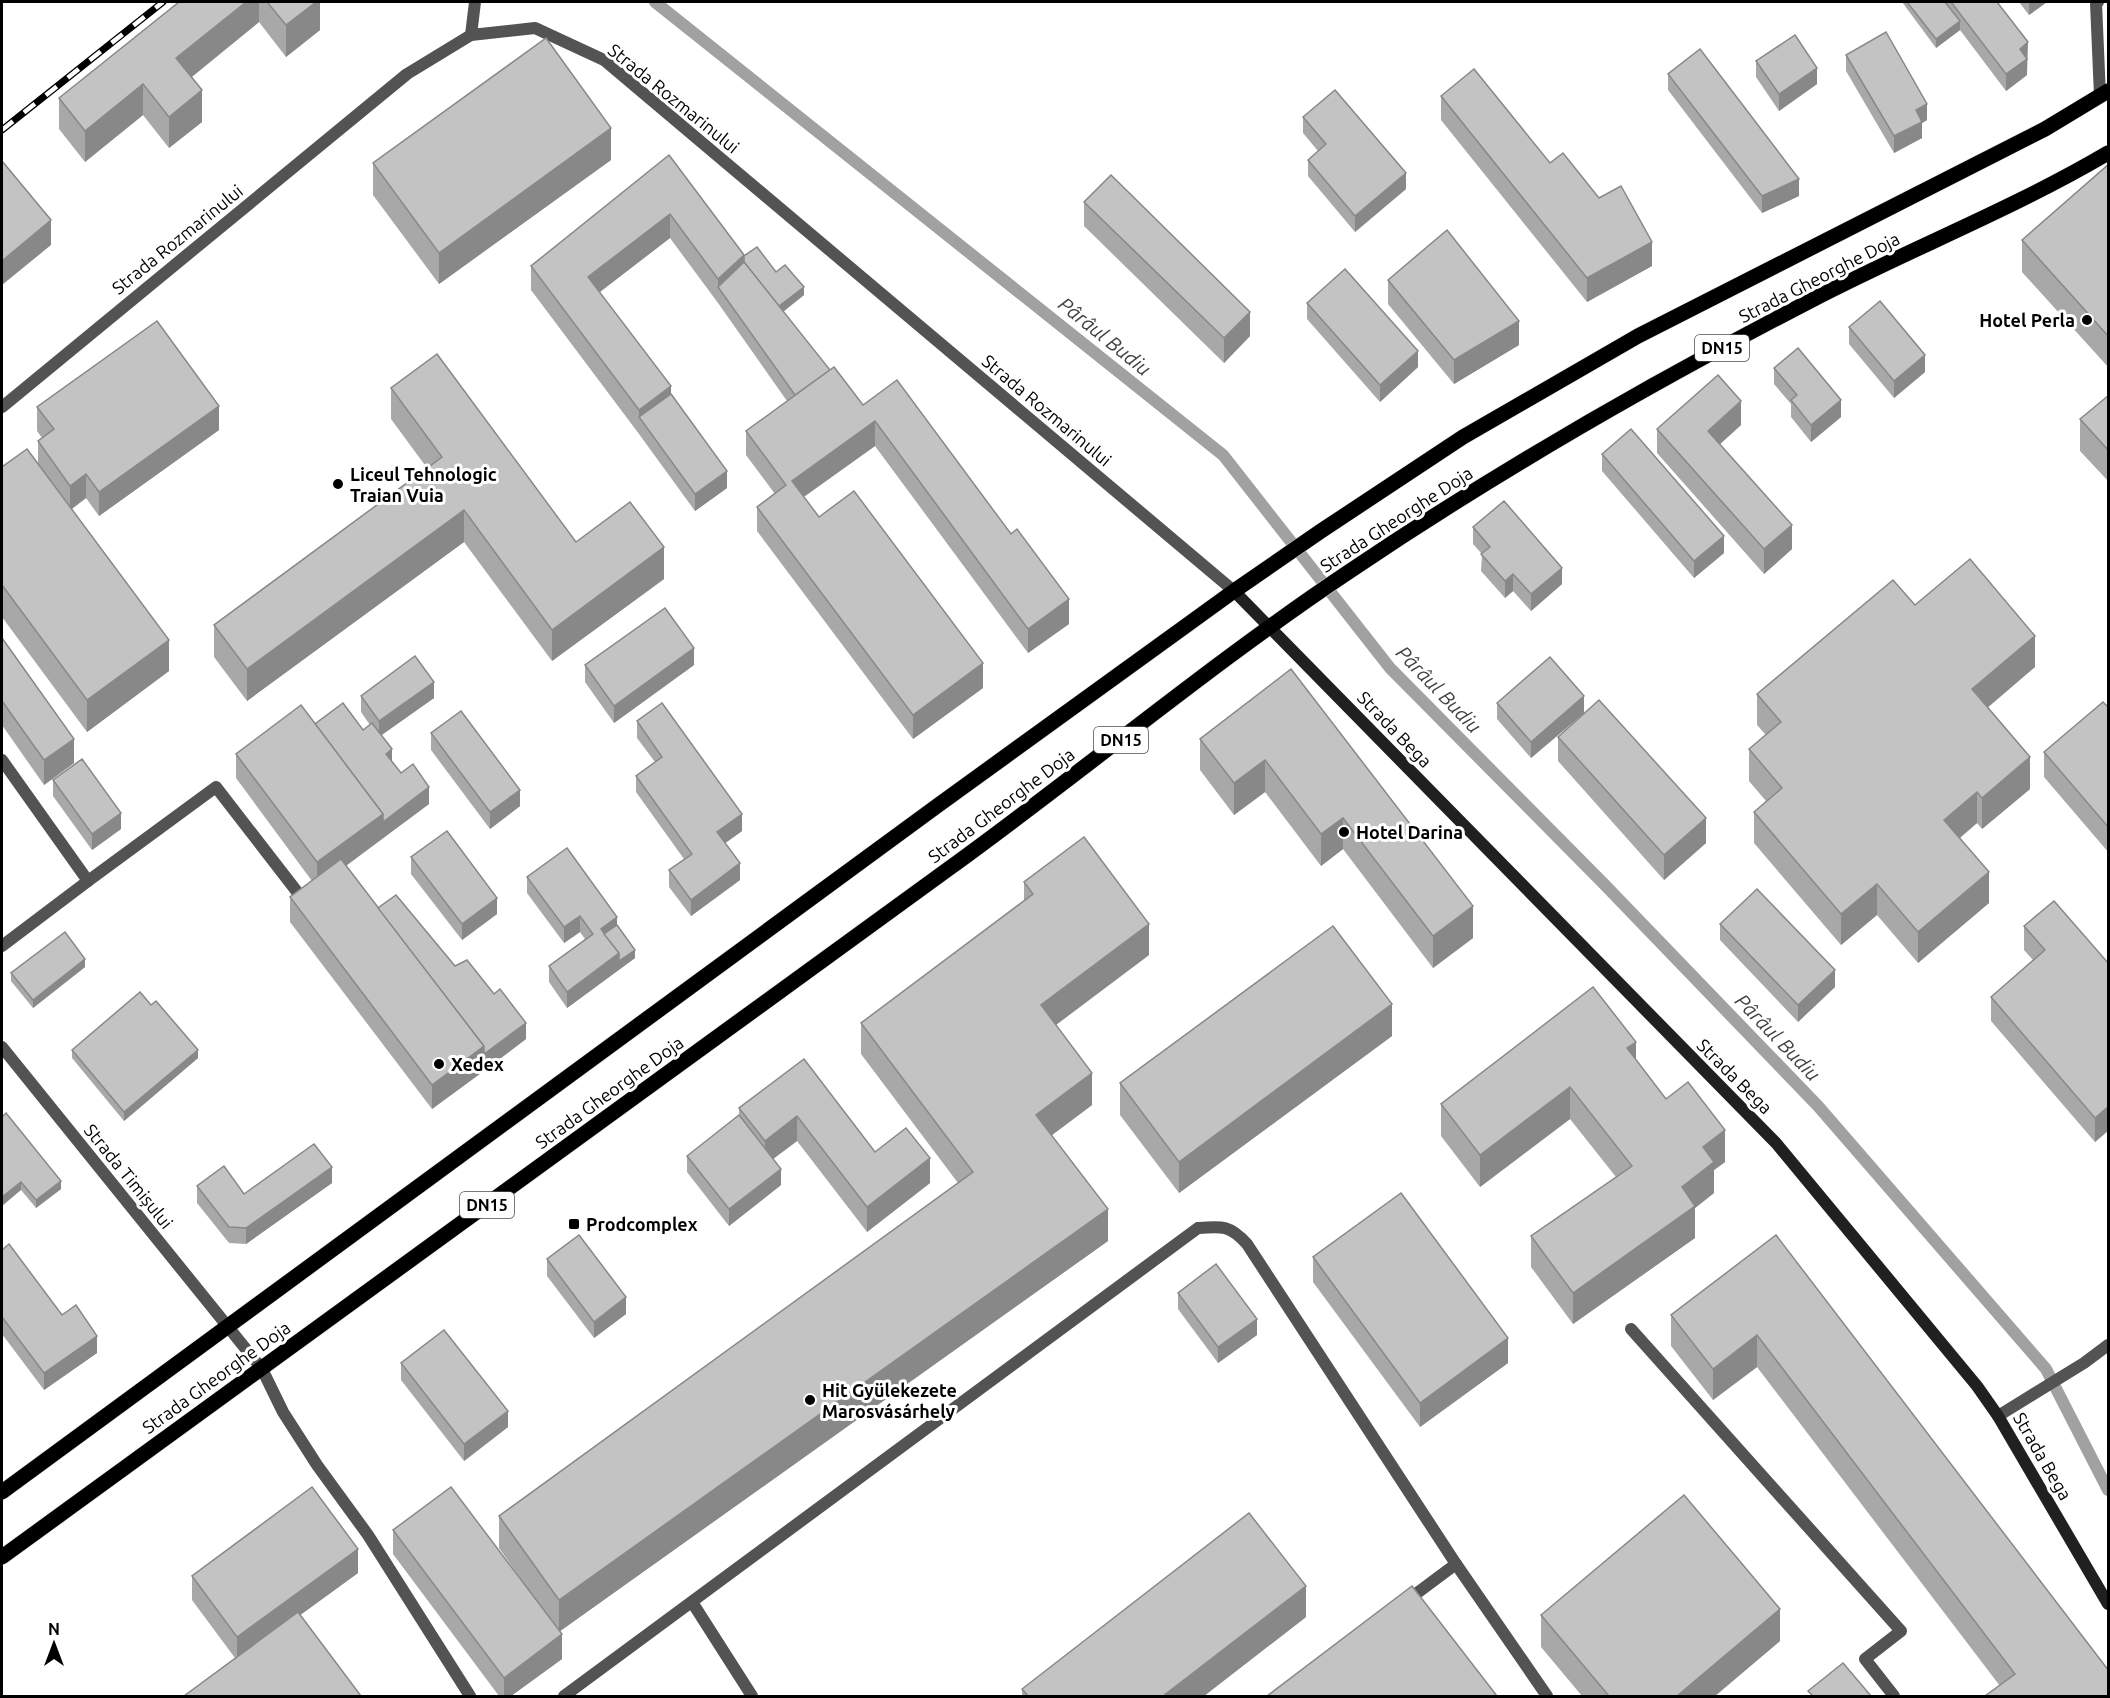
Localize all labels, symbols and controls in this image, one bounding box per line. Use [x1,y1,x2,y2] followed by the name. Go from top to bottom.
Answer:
[605,39,743,157] street label: Strada Rozmarinului
[108,180,246,298] street label: Strada Rozmarinului
[1735,228,1903,326] street label: Strada Gheorghe Doja
[1054,292,1156,380] water label: Pârâul Budiu
[1979,310,2075,330] place label: Hotel Perla
[2080,313,2094,327] marker: Hotel Perla
[1695,335,1749,361] road number: DN15
[978,350,1116,470] street label: Strada Rozmarinului
[1316,462,1476,576] street label: Strada Gheorghe Doja
[350,464,497,505] place label: Liceul Tehnologic Traian Vuia
[331,477,345,491] marker: Liceul Tehnologic Traian Vuia
[1392,641,1486,737] water label: Pârâul Budiu
[1354,687,1436,771] street label: Strada Bega
[1094,727,1148,753] road number: DN15
[924,744,1078,866] street label: Strada Gheorghe Doja
[1356,822,1463,842] place label: Hotel Darina
[1337,825,1351,839] marker: Hotel Darina
[1731,989,1825,1085] water label: Pârâul Budiu
[531,1032,687,1152] street label: Strada Gheorghe Doja
[1693,1034,1777,1118] street label: Strada Bega
[451,1054,504,1074] place label: Xedex
[432,1057,446,1071] marker: Xedex
[81,1120,177,1232] street label: Strada Timișului
[460,1192,514,1218] road number: DN15
[586,1214,698,1234] place label: Prodcomplex
[567,1217,581,1231] marker: Prodcomplex
[138,1317,294,1437] street label: Strada Gheorghe Doja
[822,1380,957,1421] place label: Hit Gyülekezete Marosvásárhely
[803,1393,817,1407] marker: Hit Gyülekezete Marosvásárhely
[2010,1409,2076,1503] street label: Strada Bega
[24,1614,84,1674] north arrow
[48,1620,60,1638] text: N

